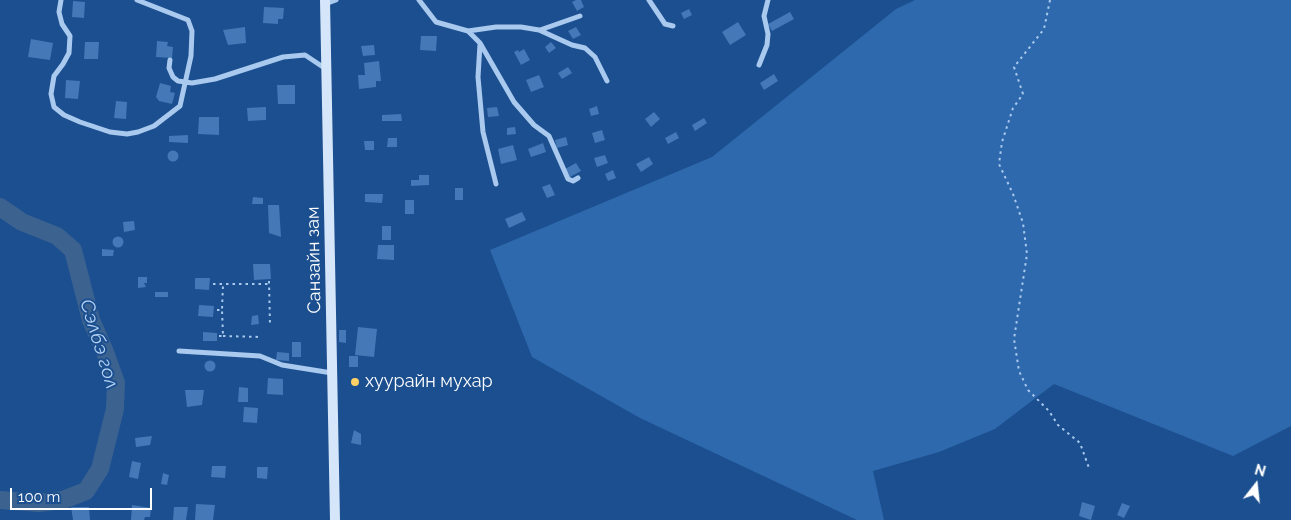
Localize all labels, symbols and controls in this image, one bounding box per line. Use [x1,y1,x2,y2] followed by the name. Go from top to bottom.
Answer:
[302,206,326,314] street label: Санзайн зам
[75,297,123,391] water label: Сэлбэ гол
[365,371,493,393] place label: хуурайн мухар
[349,376,361,388] marker: хуурайн мухар
[1231,460,1281,510] north arrow
[1253,461,1267,480] text: N
[12,478,155,510] scale bar
[18,488,60,506] text: 100 m

